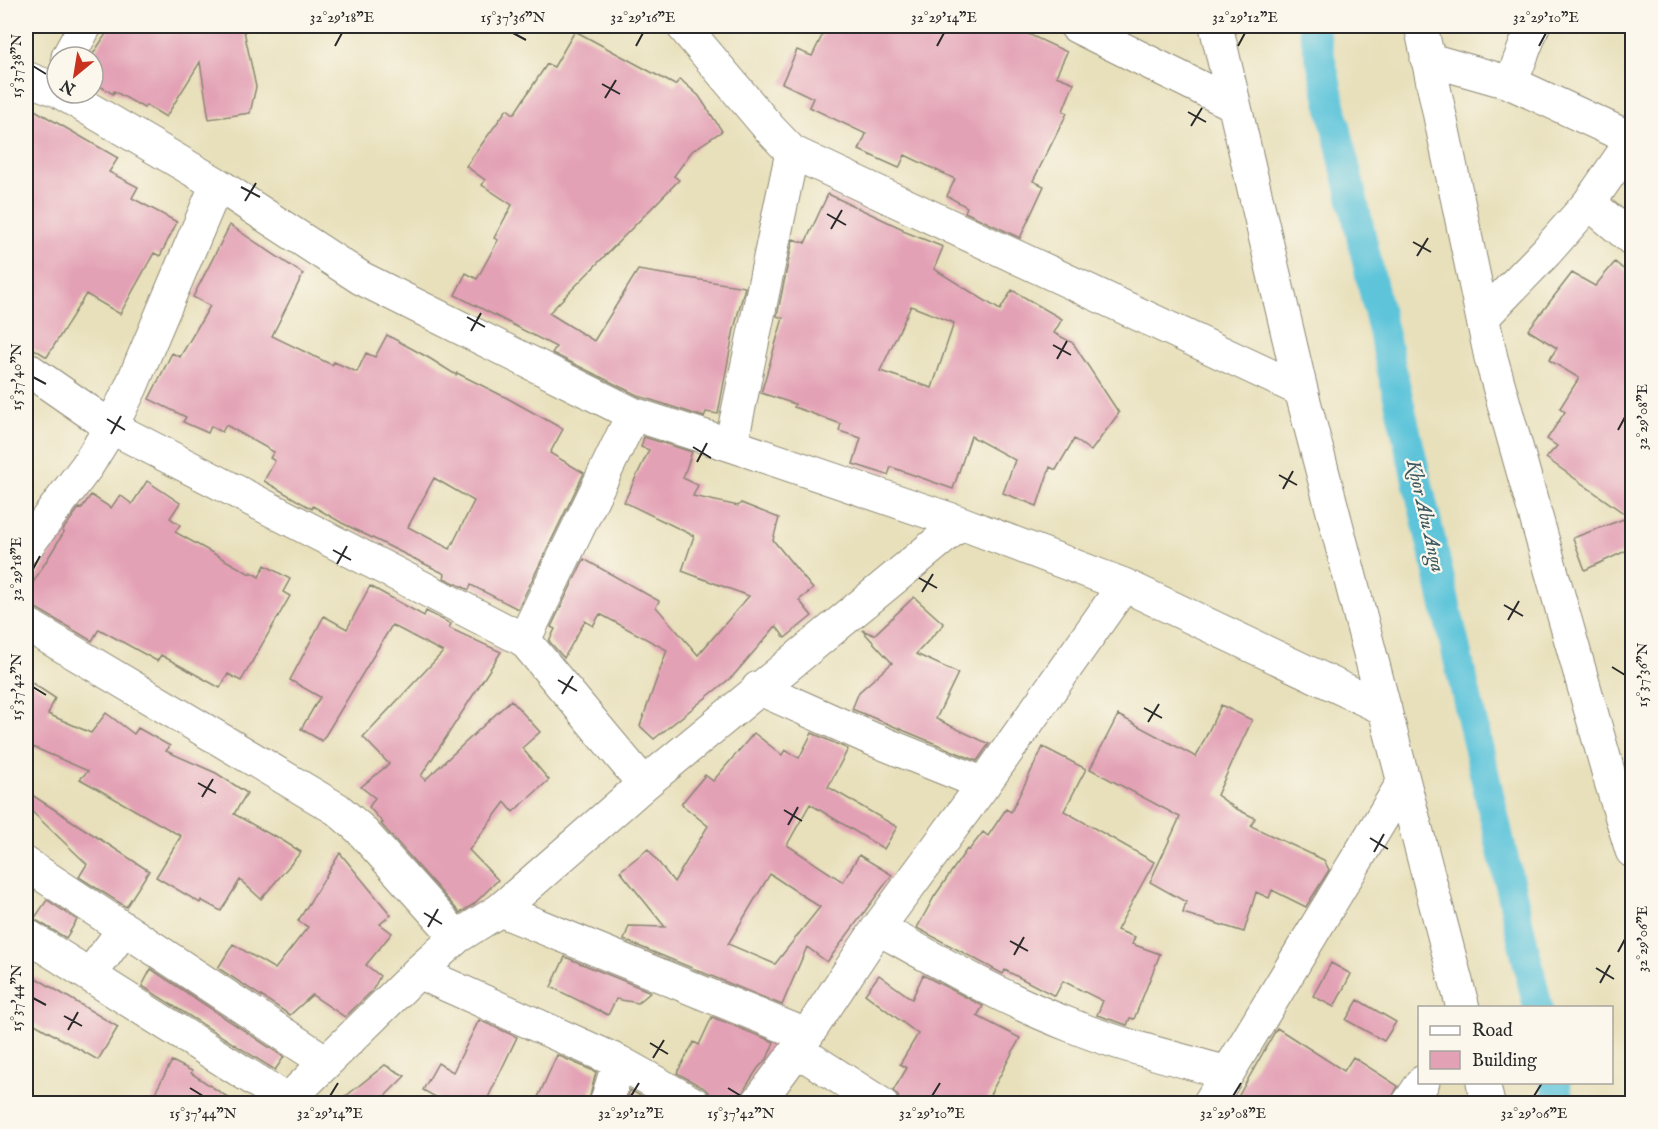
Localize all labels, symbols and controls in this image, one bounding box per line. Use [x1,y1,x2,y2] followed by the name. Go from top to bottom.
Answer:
[310,8,374,27] text: 32°29'18"E
[481,8,545,27] text: 15°37'36"N
[611,8,675,27] text: 32°29'16"E
[911,8,977,27] text: 32°29'14"E
[1212,8,1278,27] text: 32°29'12"E
[1513,8,1579,27] text: 32°29'10"E
[7,34,26,98] text: 15°37'38"N
[45,45,105,105] north arrow
[57,74,80,99] text: N
[7,343,26,411] text: 15°37'40"N
[1633,384,1652,450] text: 32°29'08"E
[1399,456,1450,575] water label: Khor Abu Anga
[7,537,26,601] text: 32°29'18"E
[1633,643,1652,707] text: 15°37'36"N
[7,653,26,721] text: 15°37'42"N
[1633,906,1652,972] text: 32°29'06"E
[7,964,26,1032] text: 15°37'44"N
[1418,1006,1613,1084] legend
[1472,1020,1513,1043] text: Road
[1472,1050,1537,1073] text: Building
[169,1104,237,1123] text: 15°37'44"N
[297,1104,363,1123] text: 32°29'14"E
[598,1104,664,1123] text: 32°29'12"E
[707,1104,775,1123] text: 15°37'42"N
[899,1104,965,1123] text: 32°29'10"E
[1200,1104,1266,1123] text: 32°29'08"E
[1501,1104,1567,1123] text: 32°29'06"E

